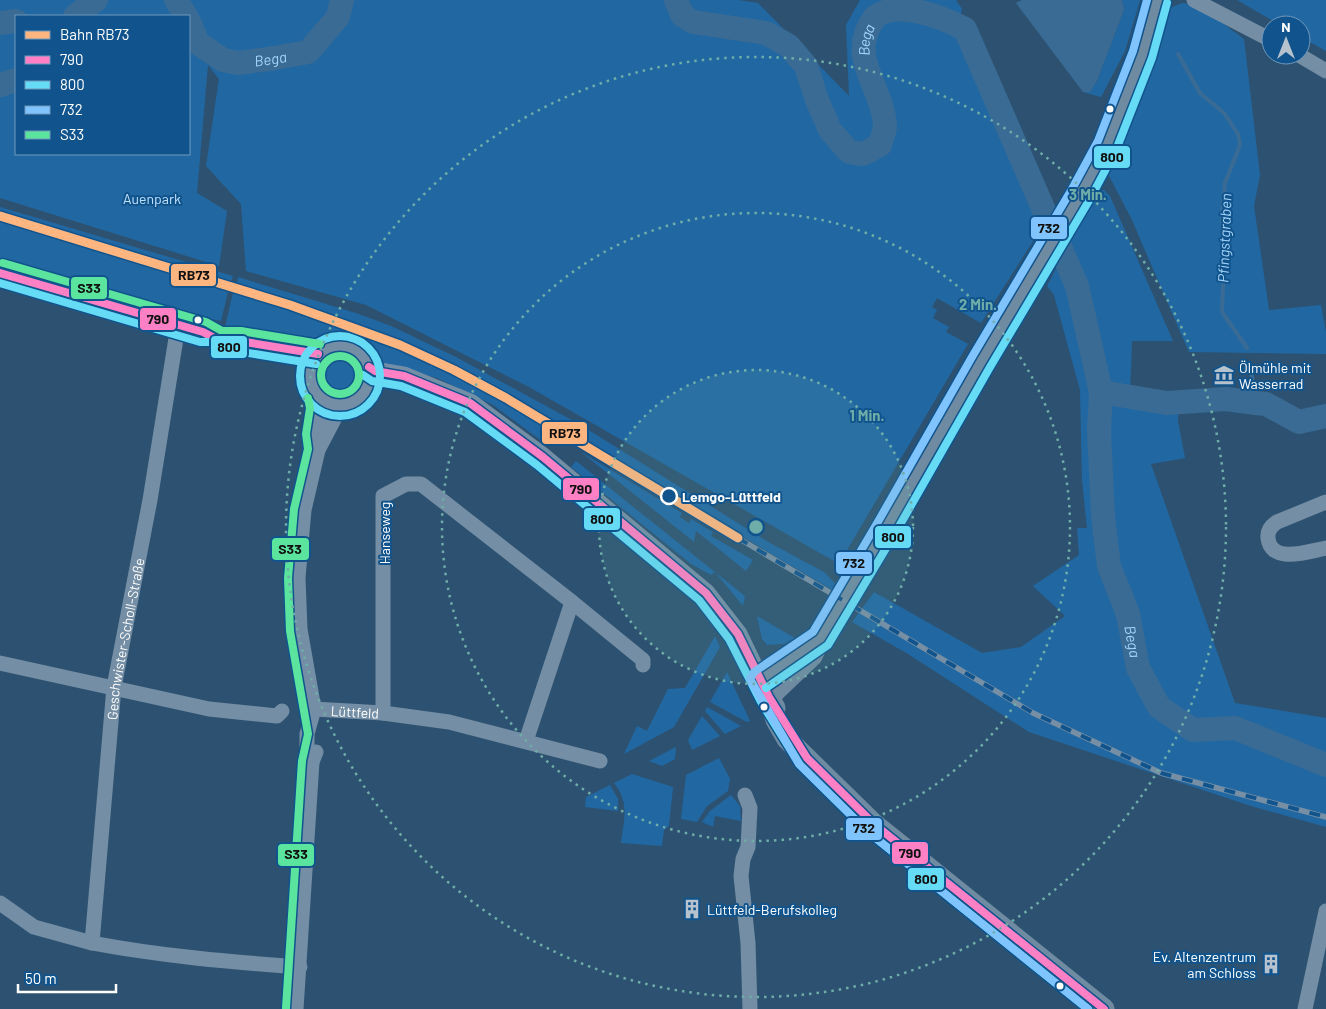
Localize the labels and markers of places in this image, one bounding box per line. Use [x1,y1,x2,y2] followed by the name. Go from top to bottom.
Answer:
[1105,104,1115,114] unlabelled marker
[193,315,203,325] unlabelled marker
[1239,359,1311,392] place label: Ölmühle mit Wasserrad
[1213,364,1235,386] museum icon: Ölmühle mit Wasserrad
[660,487,678,505] marker: Lemgo-Lüttfeld
[682,488,781,505] place label: Lemgo-Lüttfeld
[747,518,765,536] centre of rings
[759,702,769,712] unlabelled marker
[681,898,703,920] building icon: Lüttfeld-Berufskolleg
[707,901,837,918] place label: Lüttfeld-Berufskolleg
[1153,948,1256,981] place label: Ev. Altenzentrum am Schloss
[1260,953,1282,975] building icon: Ev. Altenzentrum am Schloss
[1055,981,1065,991] unlabelled marker

